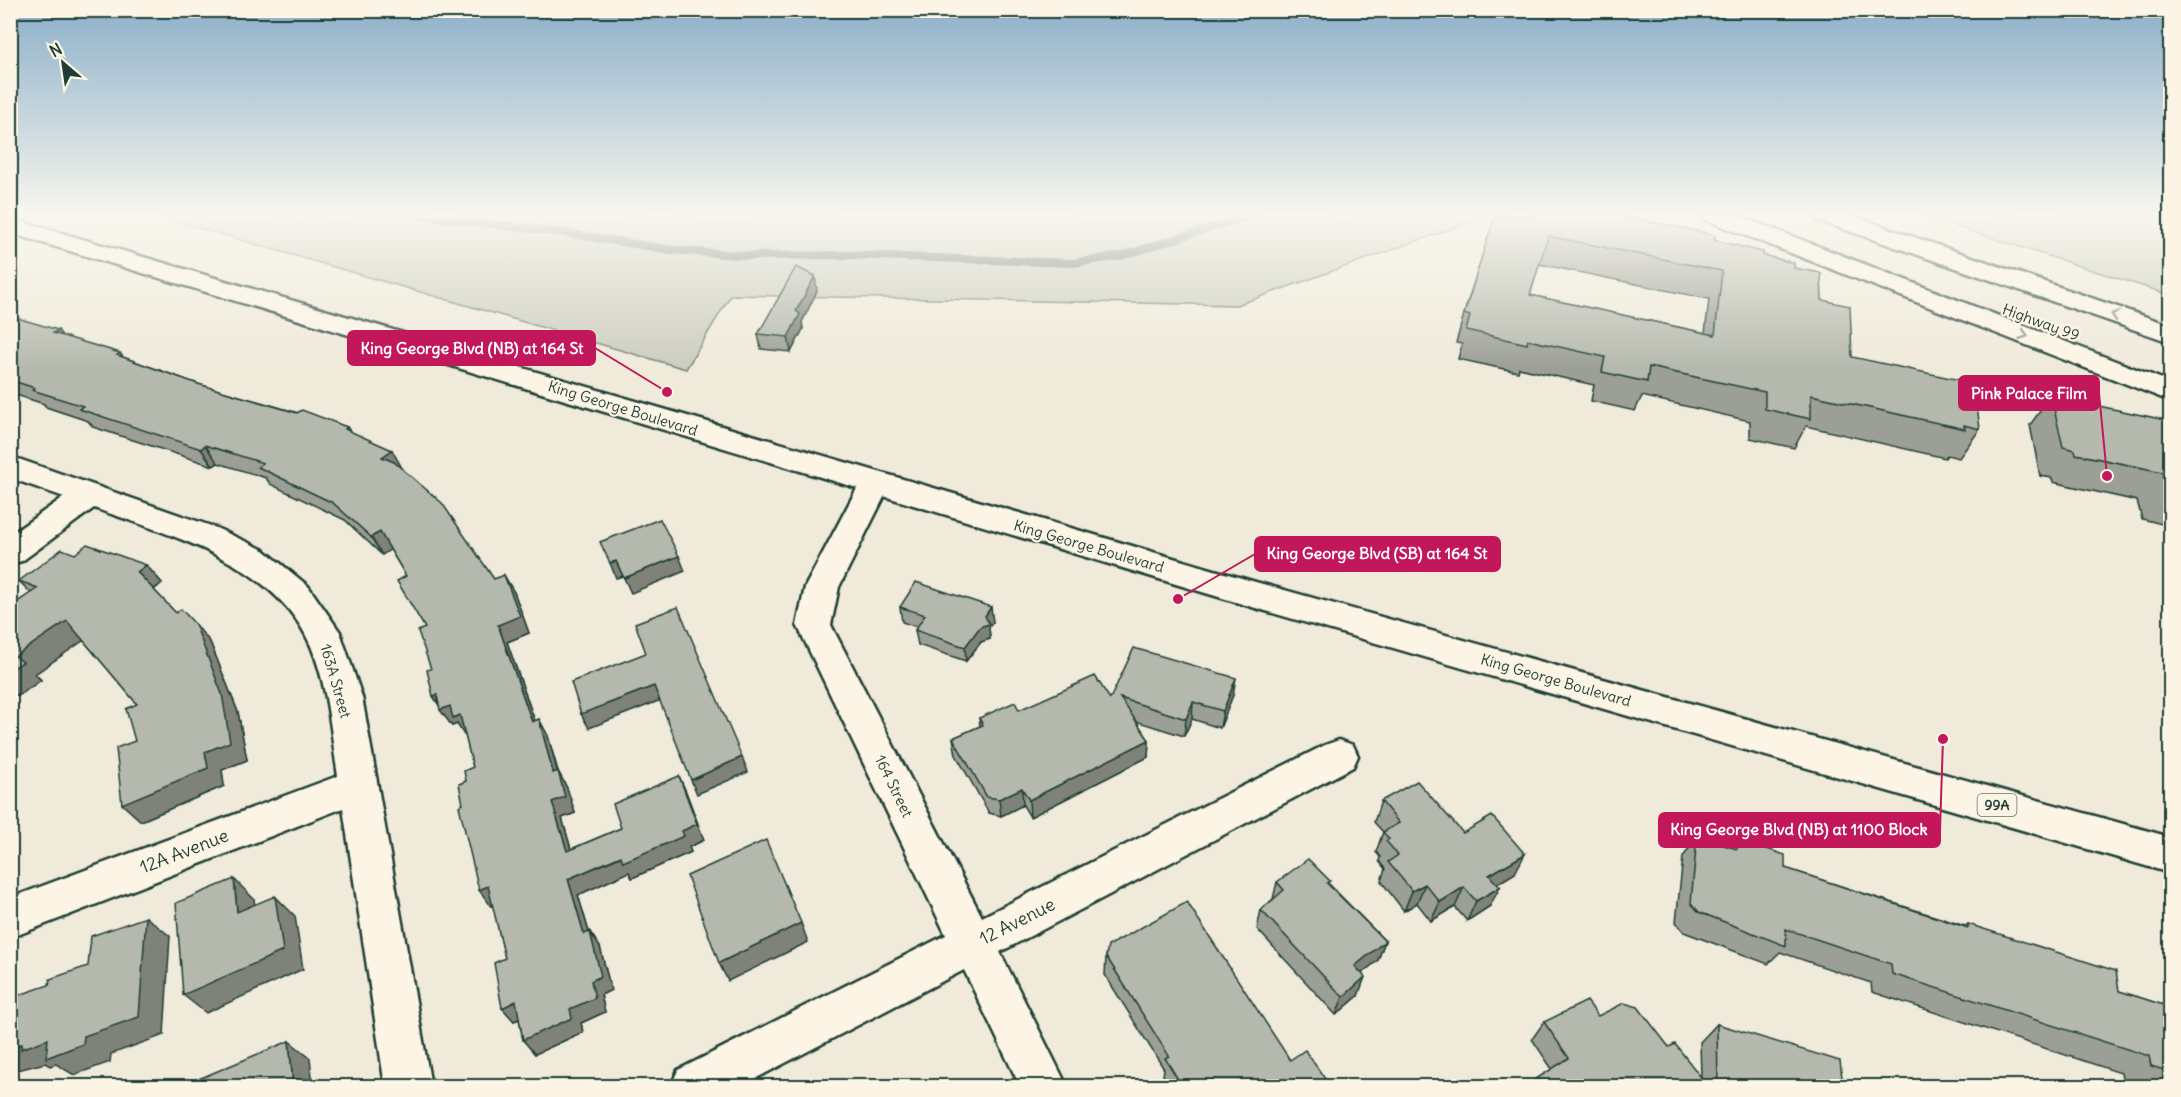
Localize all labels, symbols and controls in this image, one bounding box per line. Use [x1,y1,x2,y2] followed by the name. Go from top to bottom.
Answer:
[33,33,93,93] north arrow
[46,38,65,61] text: N
[2000,299,2082,345] street label: Highway 99
[2110,309,2121,322] one-way arrow
[2018,328,2029,341] one-way arrow
[348,331,595,365] callout: King George Blvd (NB) at 164 St
[360,338,584,359] text: King George Blvd (NB) at 164 St
[546,376,700,440] street label: King George Boulevard
[1959,376,2099,410] callout: Pink Palace Film
[1971,383,2087,403] text: Pink Palace Film
[1012,515,1167,577] street label: King George Boulevard
[1255,537,1500,571] callout: King George Blvd (SB) at 164 St
[1267,543,1488,564] text: King George Blvd (SB) at 164 St
[316,642,356,720] street label: 163A Street
[1479,649,1634,711] street label: King George Boulevard
[871,752,917,820] street label: 164 Street
[1978,794,2016,816] road number: 99A
[1659,813,1940,847] callout: King George Blvd (NB) at 1100 Block
[1670,819,1928,840] text: King George Blvd (NB) at 1100 Block
[136,824,232,878] street label: 12A Avenue
[975,892,1059,950] street label: 12 Avenue

